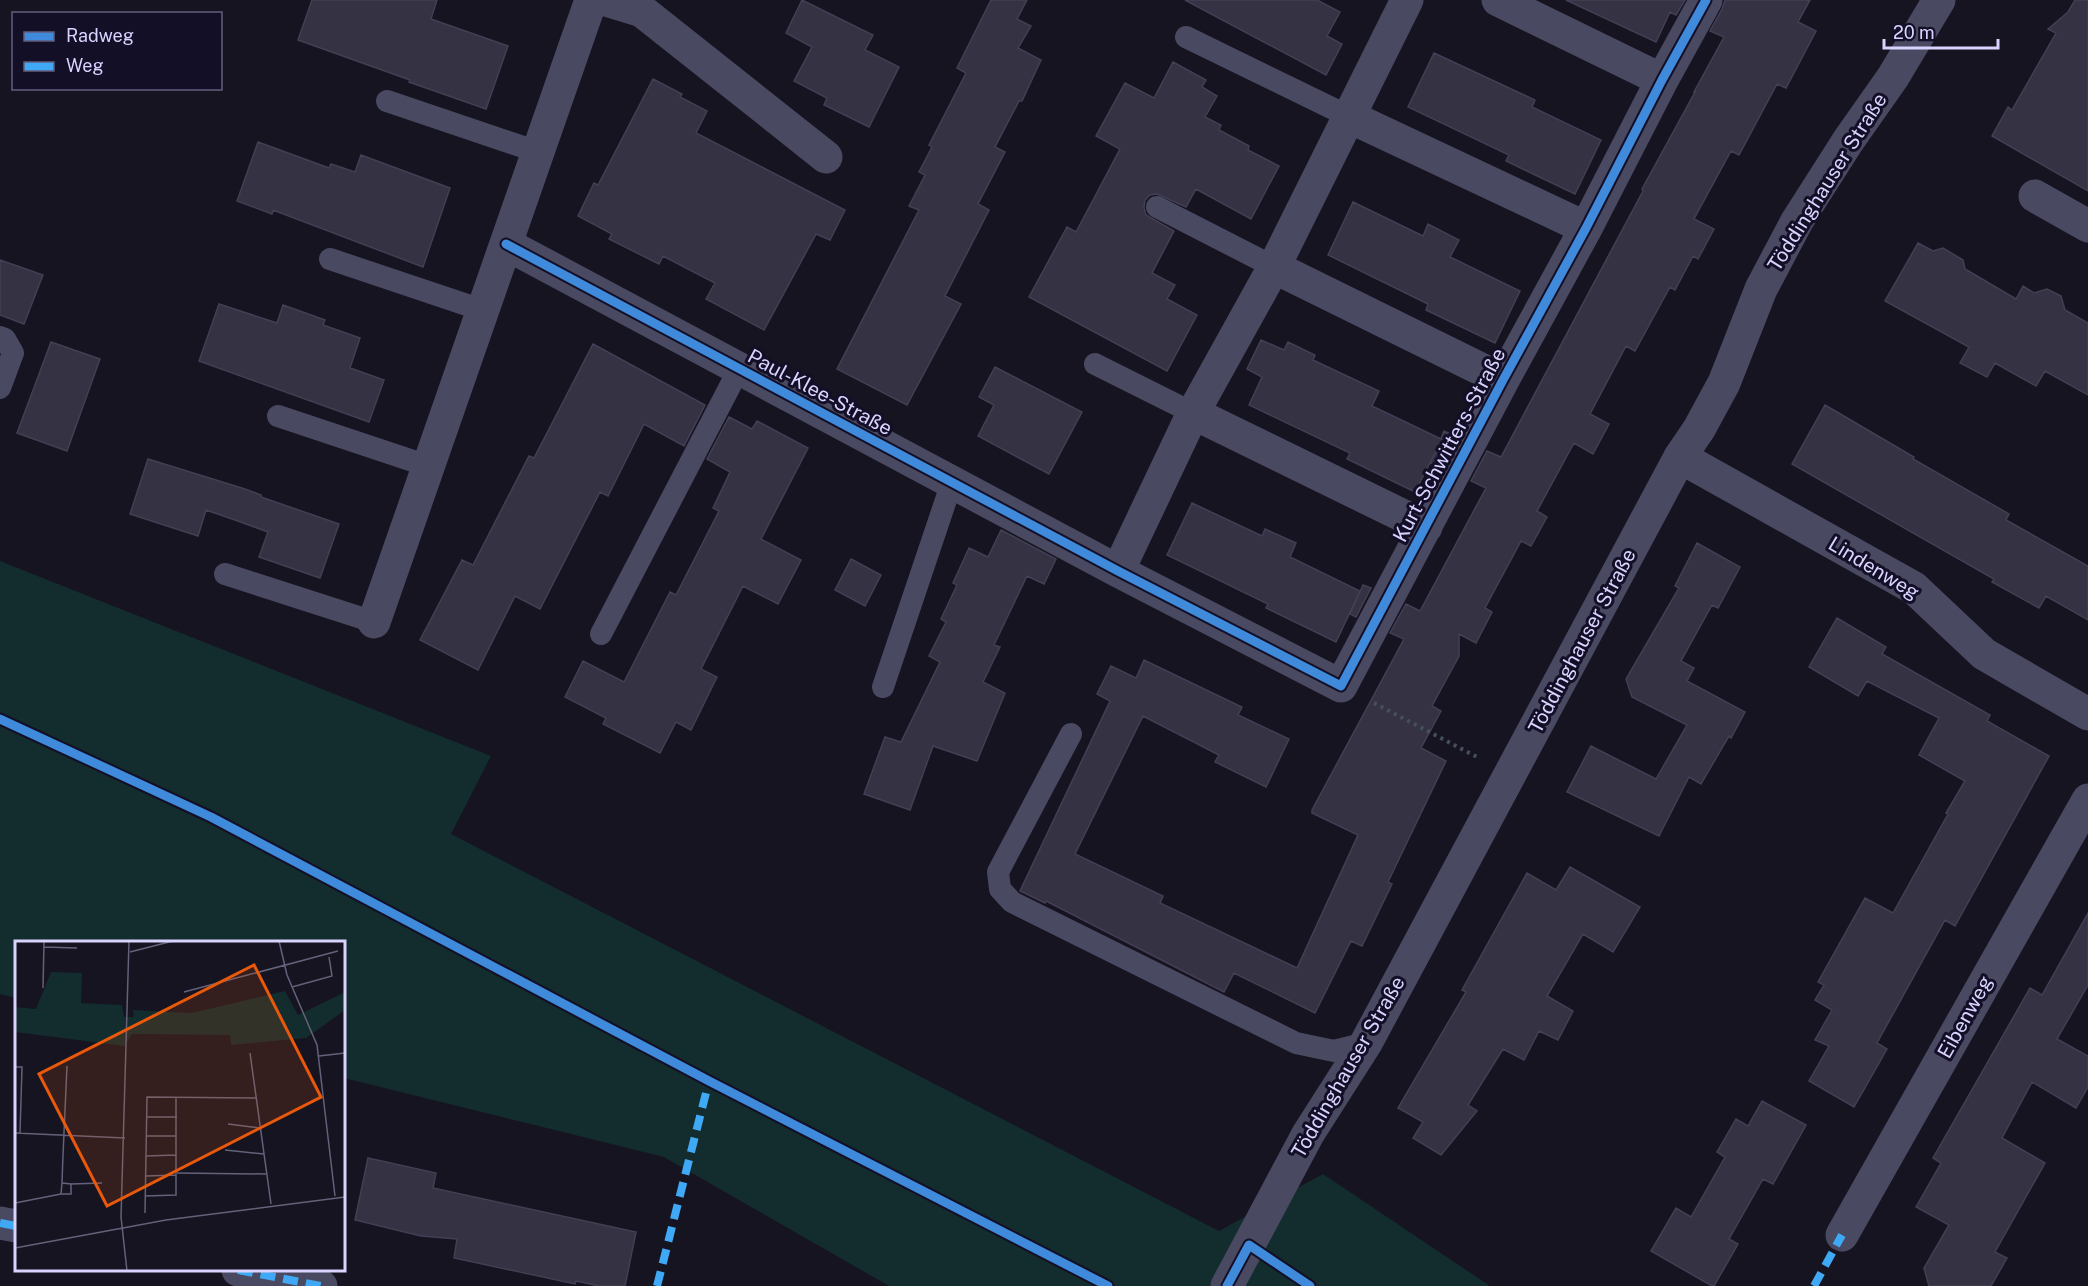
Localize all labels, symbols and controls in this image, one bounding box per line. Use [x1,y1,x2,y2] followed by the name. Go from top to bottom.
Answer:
[12,12,222,90] legend
[1884,12,1998,50] scale bar
[1893,22,1935,43] text: 20 m
[66,25,134,46] text: Radweg
[66,55,104,76] text: Weg
[1762,88,1892,276] street label: Töddinghauser Straße
[744,344,896,440] street label: Paul-Klee-Straße
[1388,344,1510,546] street label: Kurt-Schwitters-Straße
[1824,532,1924,604] street label: Lindenweg
[1523,545,1641,737] street label: Töddinghauser Straße
[15,941,345,1271] inset map
[1932,971,1998,1063] street label: Eibenweg
[1286,972,1410,1162] street label: Töddinghauser Straße

